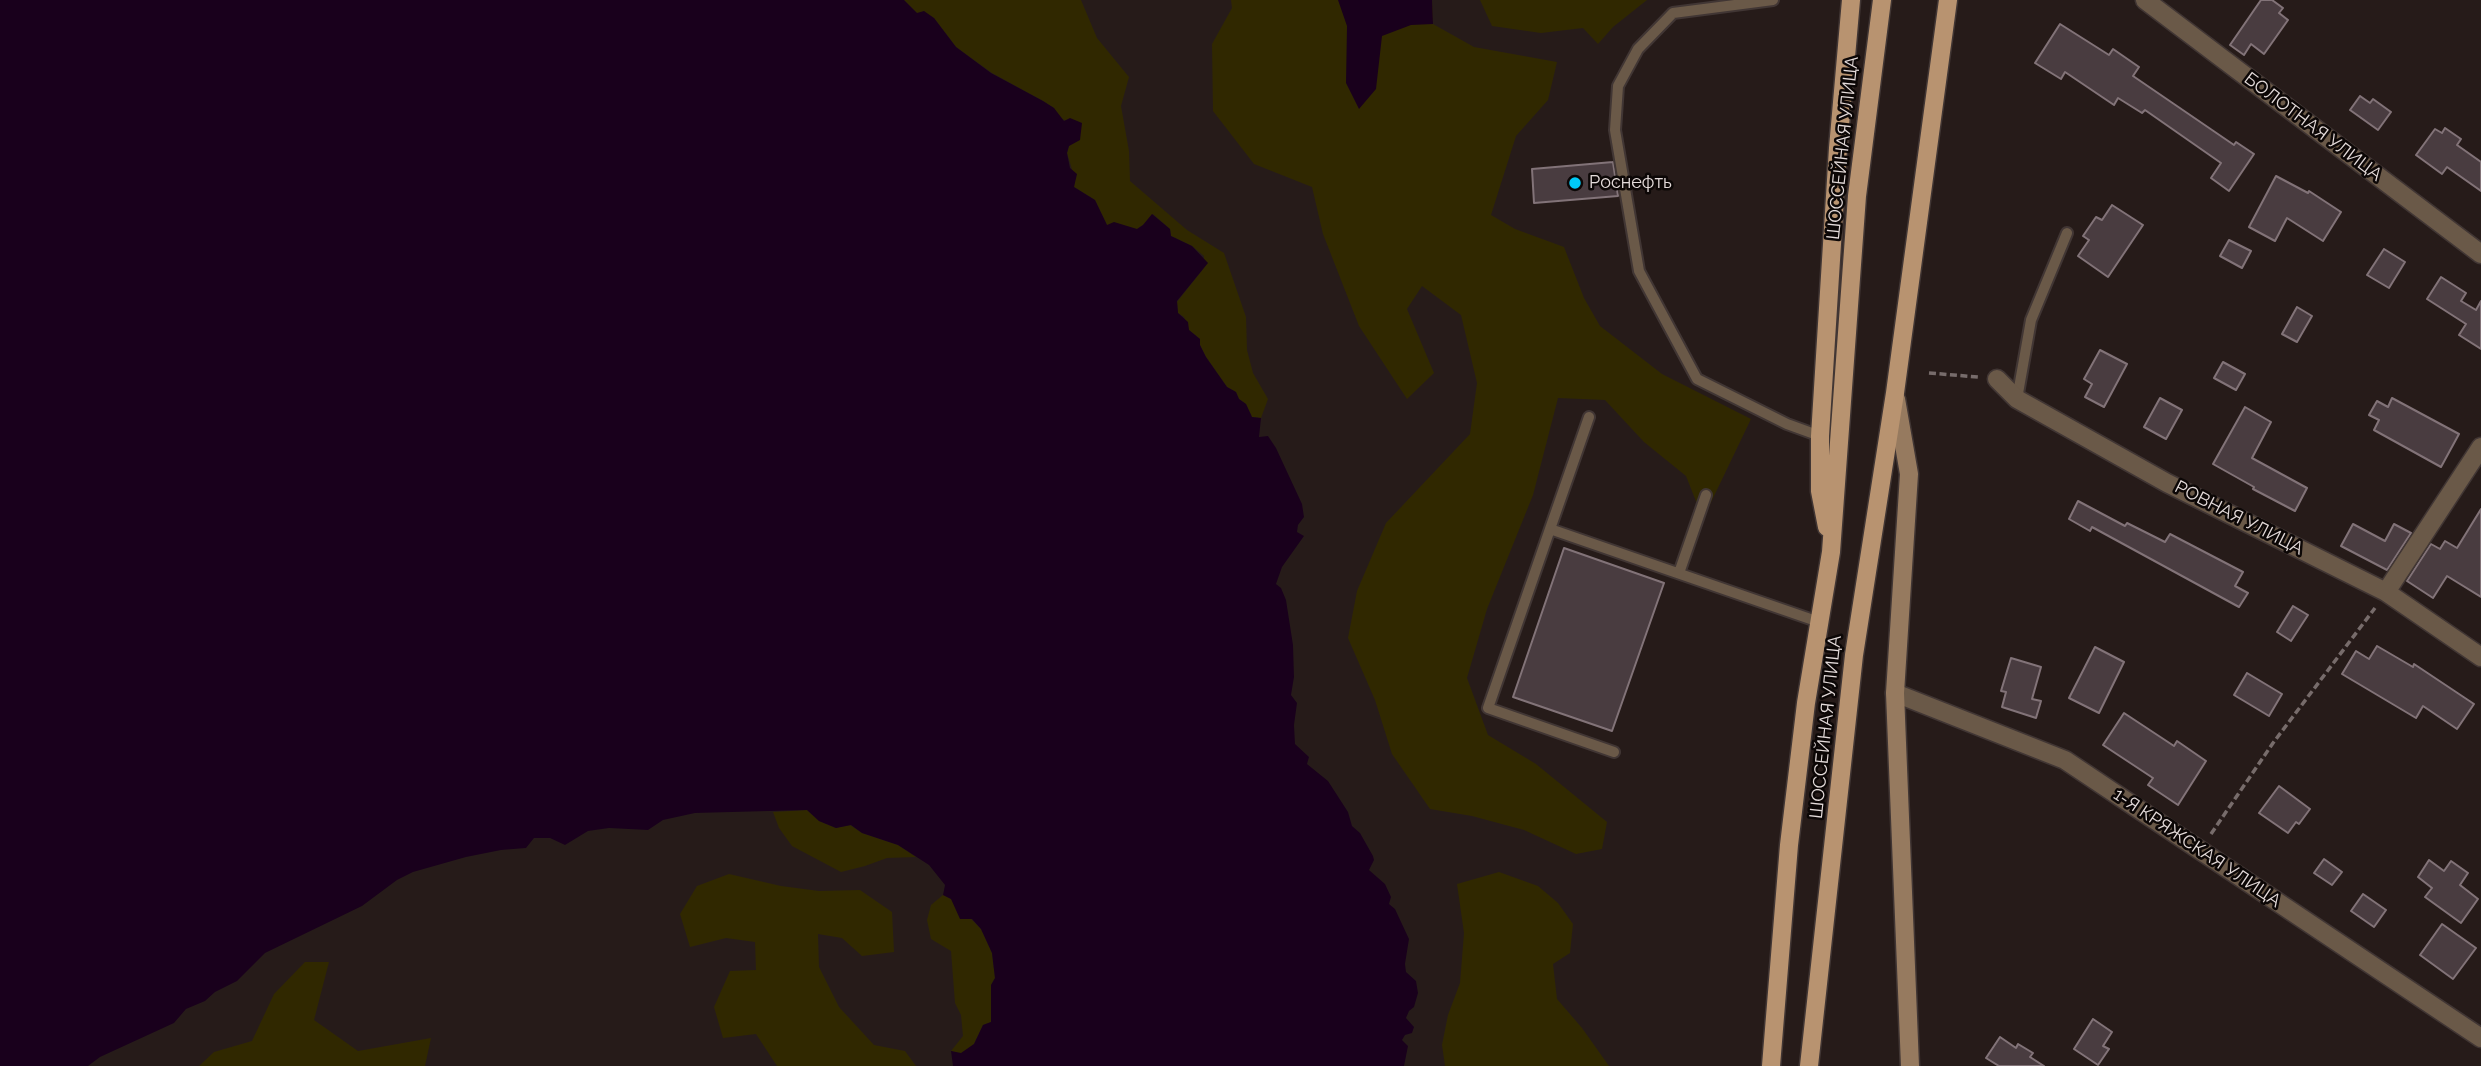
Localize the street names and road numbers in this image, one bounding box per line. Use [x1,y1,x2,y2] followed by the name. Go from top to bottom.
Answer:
[1823,55,1863,241] street label: ШОССЕЙНАЯ УЛИЦА
[2240,68,2386,186] street label: БОЛОТНАЯ УЛИЦА
[2171,476,2307,560] street label: РОВНАЯ УЛИЦА
[1806,634,1846,820] street label: ШОССЕЙНАЯ УЛИЦА
[2109,784,2285,912] street label: 1-Я КРЯЖСКАЯ УЛИЦА

